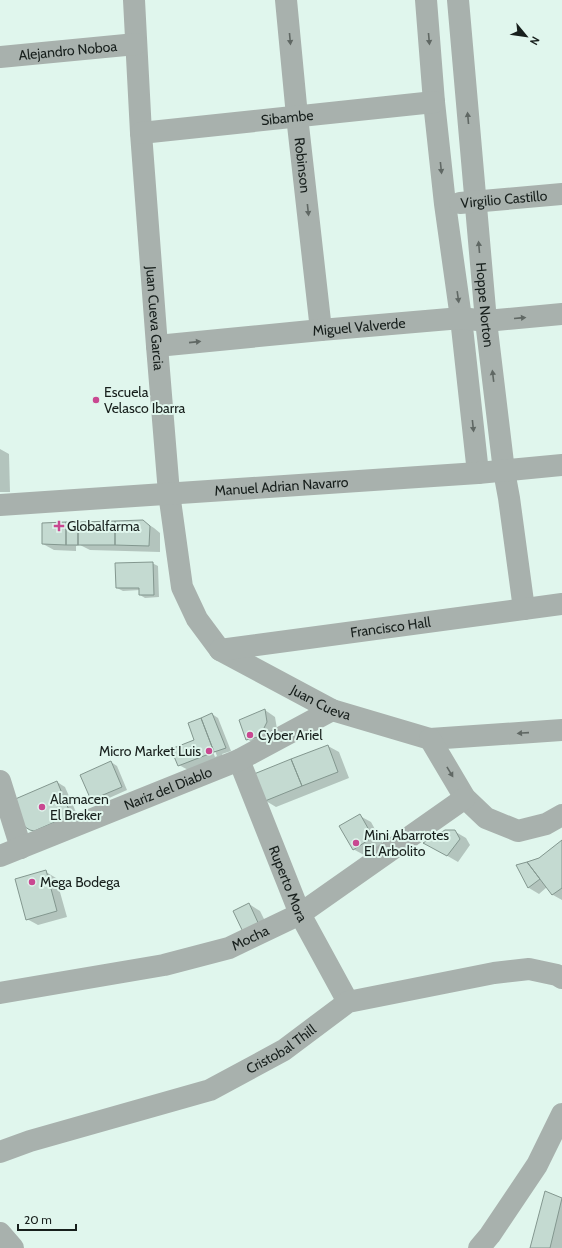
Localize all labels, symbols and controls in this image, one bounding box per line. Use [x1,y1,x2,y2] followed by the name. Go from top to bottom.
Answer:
[506,16,546,56] north arrow
[287,33,293,45] one-way arrow
[426,33,432,45] one-way arrow
[527,34,543,48] text: N
[18,37,118,64] street label: Alejandro Noboa
[260,106,314,129] street label: Sibambe
[464,112,471,124] one-way arrow
[290,136,315,194] street label: Robinson
[438,162,444,174] one-way arrow
[460,186,548,212] street label: Virgilio Castillo
[305,204,311,216] one-way arrow
[476,241,482,253] one-way arrow
[472,262,498,349] street label: Hoppe Norton
[142,264,168,371] street label: Juan Cueva Garcia
[455,291,461,303] one-way arrow
[312,314,406,340] street label: Miguel Valverde
[514,315,526,322] one-way arrow
[189,339,201,346] one-way arrow
[489,370,496,382] one-way arrow
[104,383,185,417] place label: Escuela Velasco Ibarra
[91,395,101,405] marker: Escuela Velasco Ibarra
[469,420,476,432] one-way arrow
[214,473,349,500] street label: Manuel Adrian Navarro
[67,517,140,535] place label: Globalfarma
[54,521,64,531] marker: Globalfarma
[349,613,432,641] street label: Francisco Hall
[287,680,353,724] street label: Juan Cueva
[258,726,323,744] place label: Cyber Ariel
[517,729,529,736] one-way arrow
[245,730,255,740] marker: Cyber Ariel
[99,742,201,760] place label: Micro Market Luis
[204,746,214,756] marker: Micro Market Luis
[121,763,215,814] street label: Nariz del Diablo
[446,766,453,778] one-way arrow
[50,790,109,824] place label: Alamacen El Breker
[37,802,47,812] marker: Alamacen El Breker
[364,826,449,860] place label: Mini Abarrotes El Arbolito
[351,838,361,848] marker: Mini Abarrotes El Arbolito
[265,843,312,925] street label: Ruperto Mora
[40,873,120,891] place label: Mega Bodega
[27,877,37,887] marker: Mega Bodega
[228,921,272,955] street label: Mocha
[243,1020,320,1078] street label: Cristobal Thill
[18,1206,76,1232] scale bar
[24,1212,52,1227] text: 20 m

